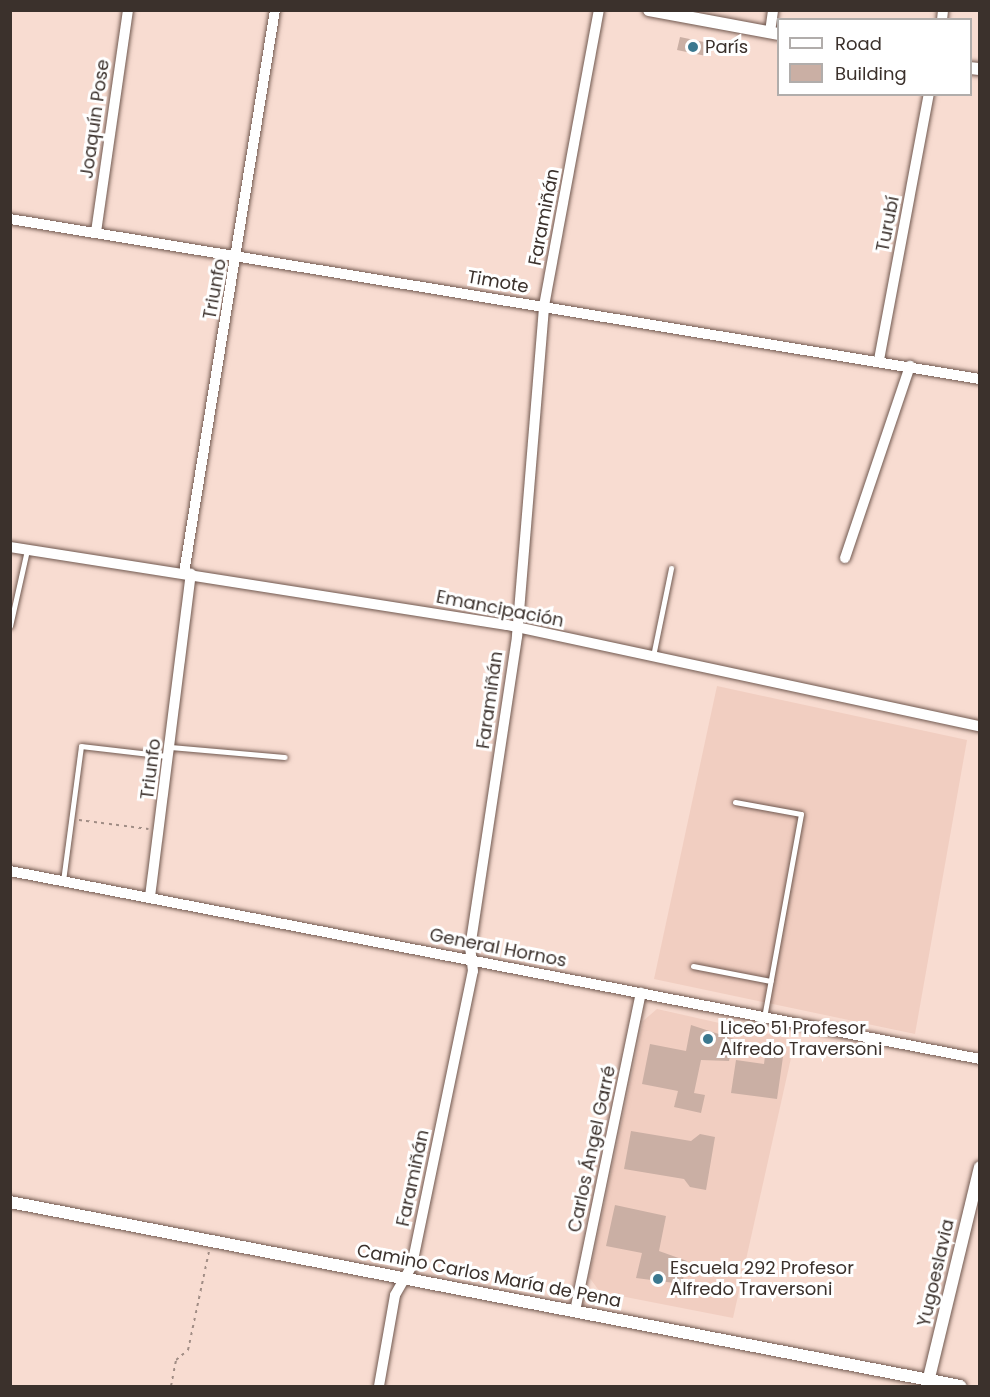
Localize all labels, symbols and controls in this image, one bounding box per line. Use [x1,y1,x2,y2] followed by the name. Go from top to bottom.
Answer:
[777,18,972,96] legend
[835,31,882,56] text: Road
[705,36,748,58] place label: París
[686,40,700,54] marker: París
[76,58,114,180] street label: Joaquín Pose
[835,61,907,86] text: Building
[524,167,564,267] street label: Faramiñán
[872,194,904,254] street label: Turubí
[199,257,231,321] street label: Triunfo
[466,266,530,298] street label: Timote
[434,586,566,632] street label: Emancipación
[472,650,508,750] street label: Faramiñán
[137,737,165,801] street label: Triunfo
[428,924,568,972] street label: General Hornos
[720,1018,882,1060] place label: Liceo 51 Profesor Alfredo Traversoni
[701,1032,715,1046] marker: Liceo 51 Profesor Alfredo Traversoni
[564,1064,620,1234] street label: Carlos Ángel Garré
[392,1128,434,1228] street label: Faramiñán
[913,1217,959,1329] street label: Yugoeslavia
[355,1240,623,1312] street label: Camino Carlos María de Pena
[670,1258,854,1300] place label: Escuela 292 Profesor Alfredo Traversoni
[651,1272,665,1286] marker: Escuela 292 Profesor Alfredo Traversoni

